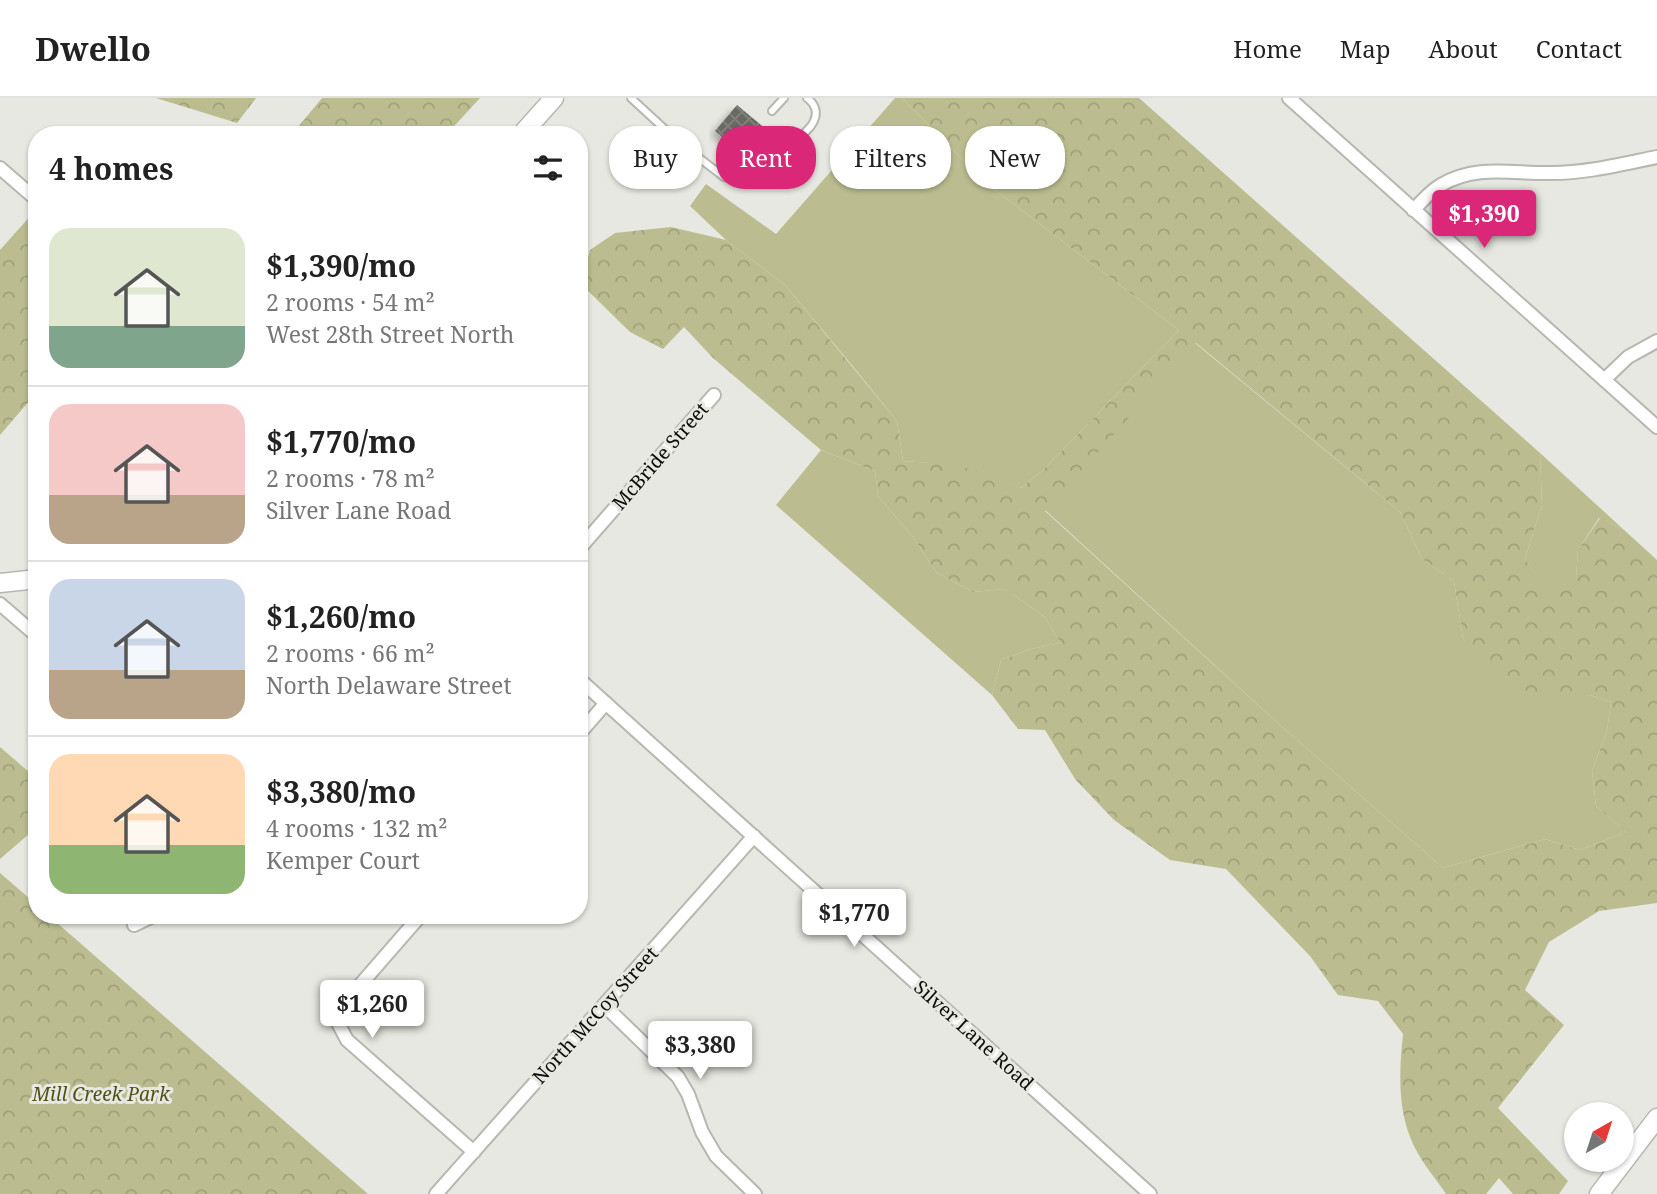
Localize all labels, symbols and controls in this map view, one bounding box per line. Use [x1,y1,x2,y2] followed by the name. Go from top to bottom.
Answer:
[35,26,151,71] text: Dwello
[1233,32,1302,65] text: Home
[1340,32,1391,65] text: Map
[1429,32,1498,65] text: About
[1536,32,1622,65] text: Contact
[609,126,702,189] chip: Buy
[716,126,816,189] chip: Rent
[830,126,951,189] chip: Filters
[965,126,1065,189] chip: New
[49,148,173,189] text: 4 homes
[529,149,567,187] icon: filters
[1427,190,1541,250] pin: $1,390
[1448,197,1520,229] text: $1,390
[266,245,416,286] text: $1,390/mo
[105,256,189,340] icon: home
[266,286,435,318] text: 2 rooms · 54 m²
[266,318,514,350] text: West 28th Street North
[606,397,714,515] street label: McBride Street
[266,421,416,462] text: $1,770/mo
[105,432,189,516] icon: home
[266,462,435,494] text: 2 rooms · 78 m²
[266,494,451,526] text: Silver Lane Road
[266,596,416,637] text: $1,260/mo
[105,607,189,691] icon: home
[266,637,435,669] text: 2 rooms · 66 m²
[266,669,511,701] text: North Delaware Street
[266,771,416,812] text: $3,380/mo
[105,782,189,866] icon: home
[266,812,448,844] text: 4 rooms · 132 m²
[266,844,420,876] text: Kemper Court
[797,890,911,949] pin: $1,770
[818,896,890,928] text: $1,770
[526,941,664,1089] street label: North McCoy Street
[908,974,1040,1096] street label: Silver Lane Road
[315,981,429,1040] pin: $1,260
[336,987,408,1019] text: $1,260
[643,1021,757,1081] pin: $3,380
[664,1028,736,1060] text: $3,380
[31,1081,171,1107] park label: Mill Creek Park
[1564,1102,1634,1172] north arrow
[1564,1102,1634,1172] map controls

